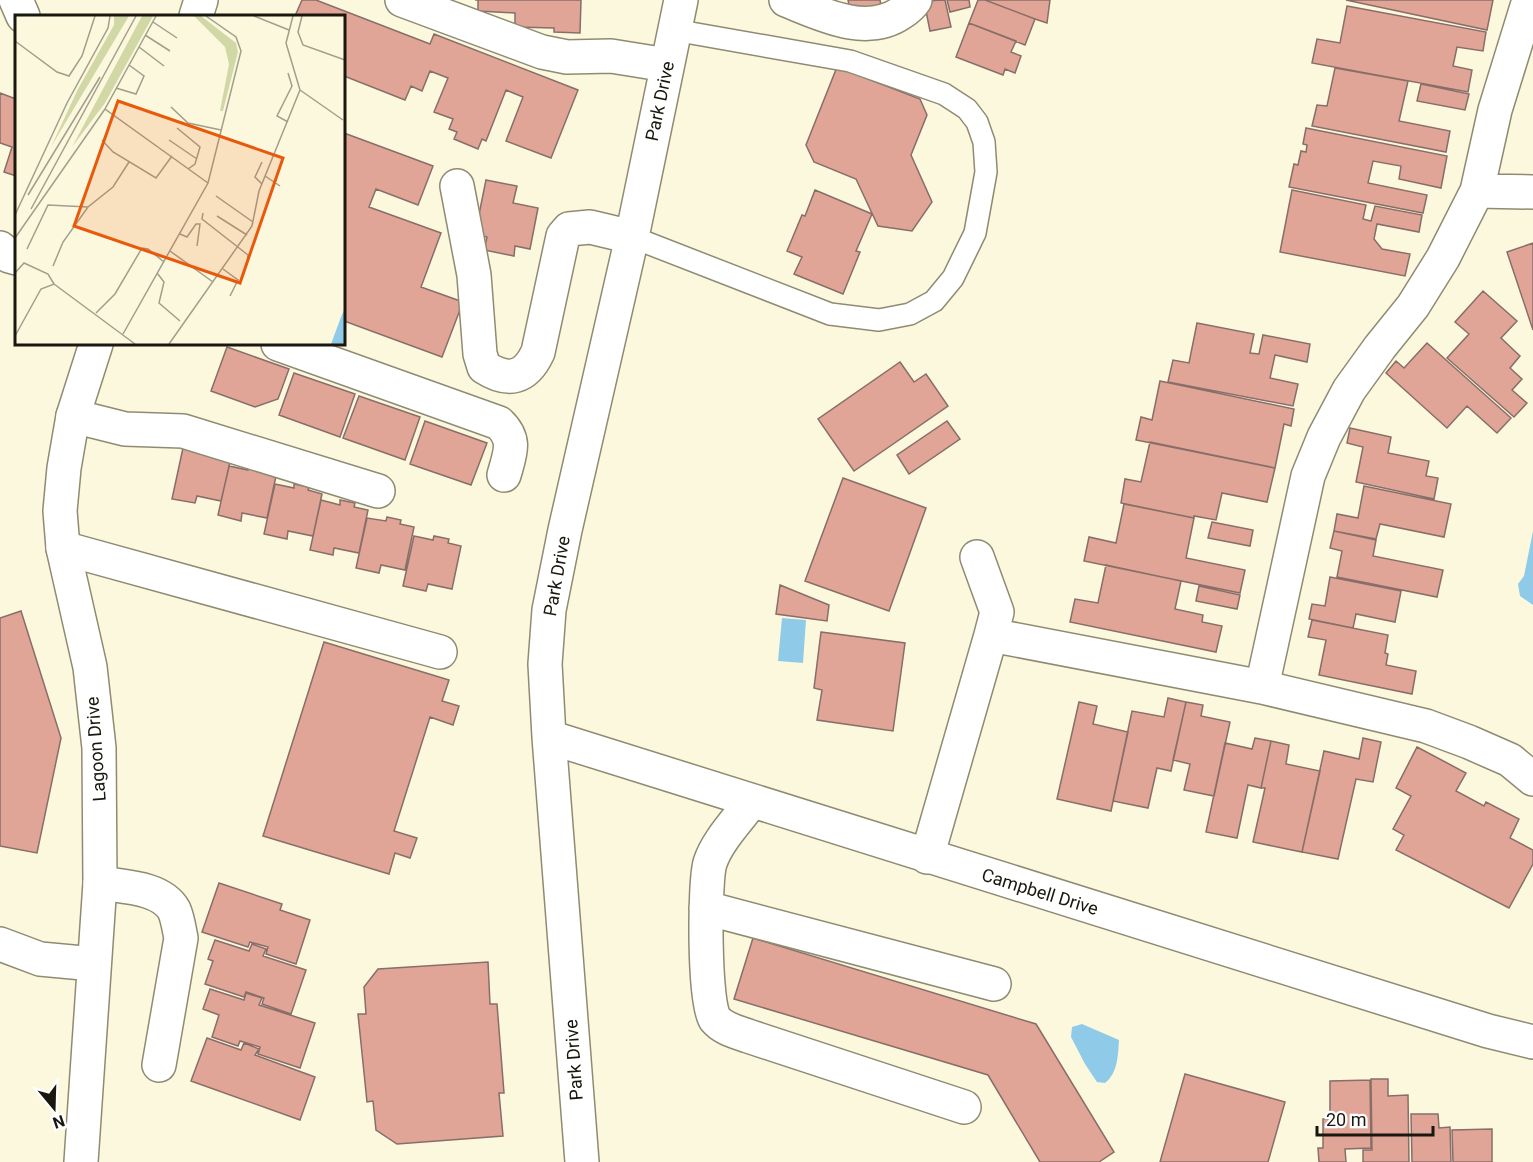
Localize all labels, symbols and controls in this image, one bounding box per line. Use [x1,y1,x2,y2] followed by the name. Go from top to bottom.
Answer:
[15,15,345,345] inset map
[641,59,678,143] street label: Park Drive
[539,534,574,618] street label: Park Drive
[81,696,110,802] street label: Lagoon Drive
[979,864,1101,919] street label: Campbell Drive
[560,1019,587,1101] street label: Park Drive
[24,1078,84,1138] north arrow
[1317,1099,1432,1137] scale bar
[1326,1109,1366,1130] text: 20 m
[50,1111,67,1133] text: N

